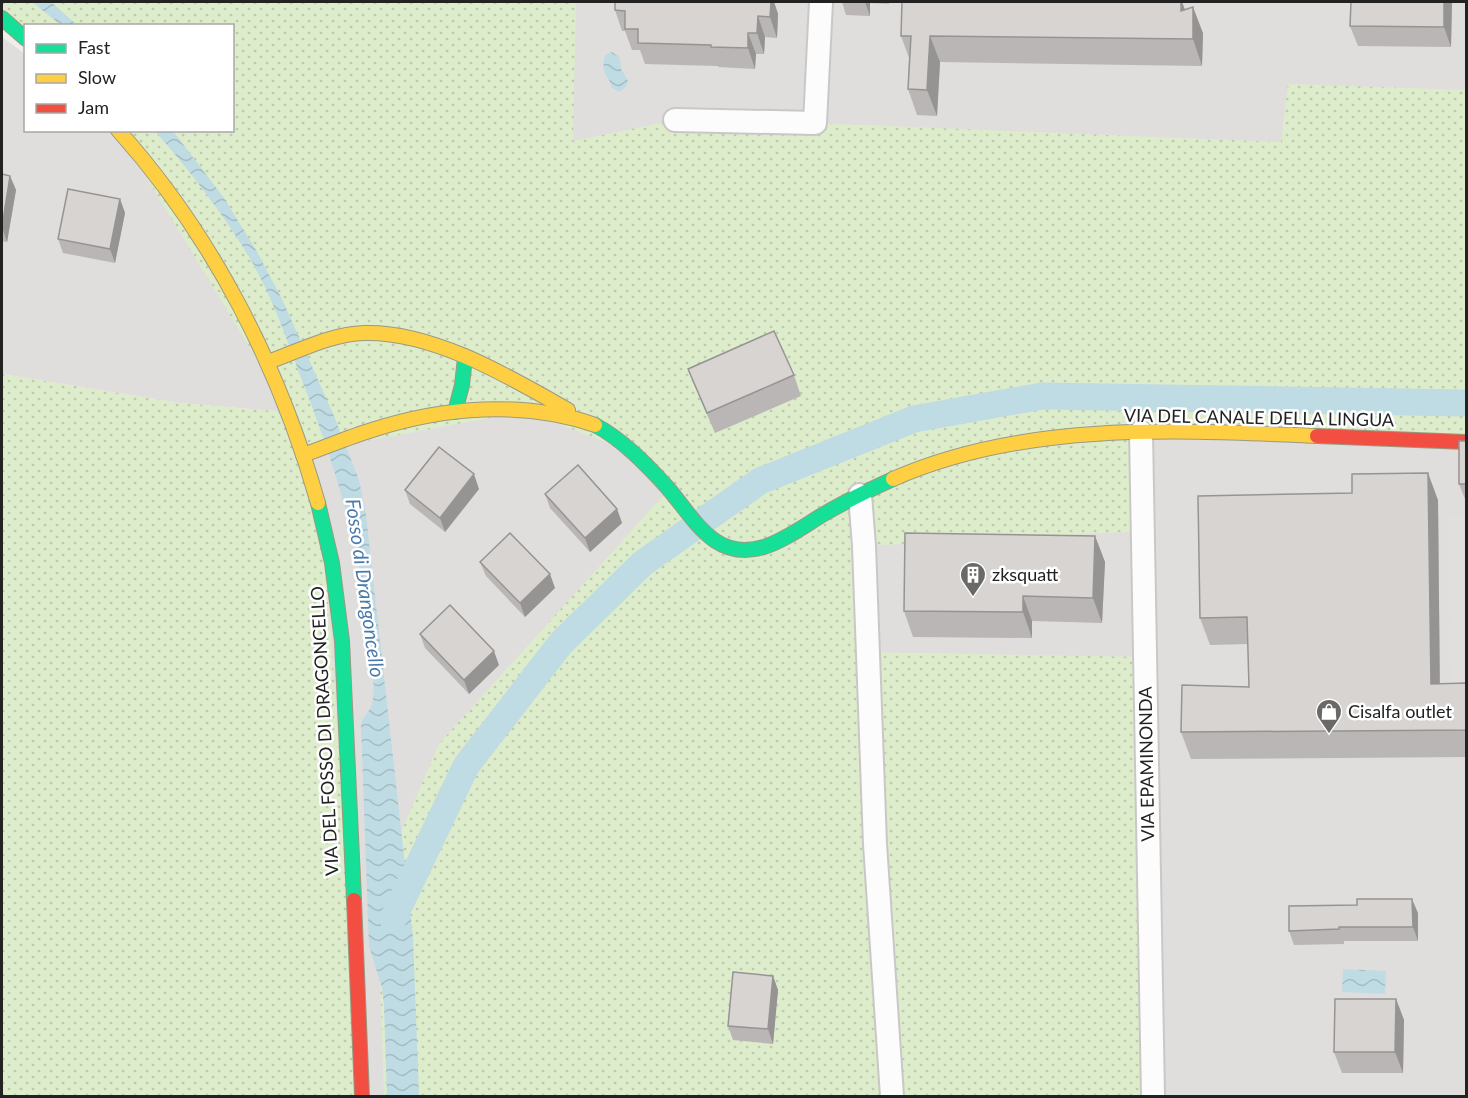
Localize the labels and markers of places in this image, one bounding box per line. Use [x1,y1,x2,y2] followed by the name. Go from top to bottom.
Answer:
[958,560,988,598] building icon: zksquatt
[992,563,1059,585] place label: zksquatt
[1314,697,1344,735] shop icon: Cisalfa outlet
[1348,700,1453,722] place label: Cisalfa outlet

